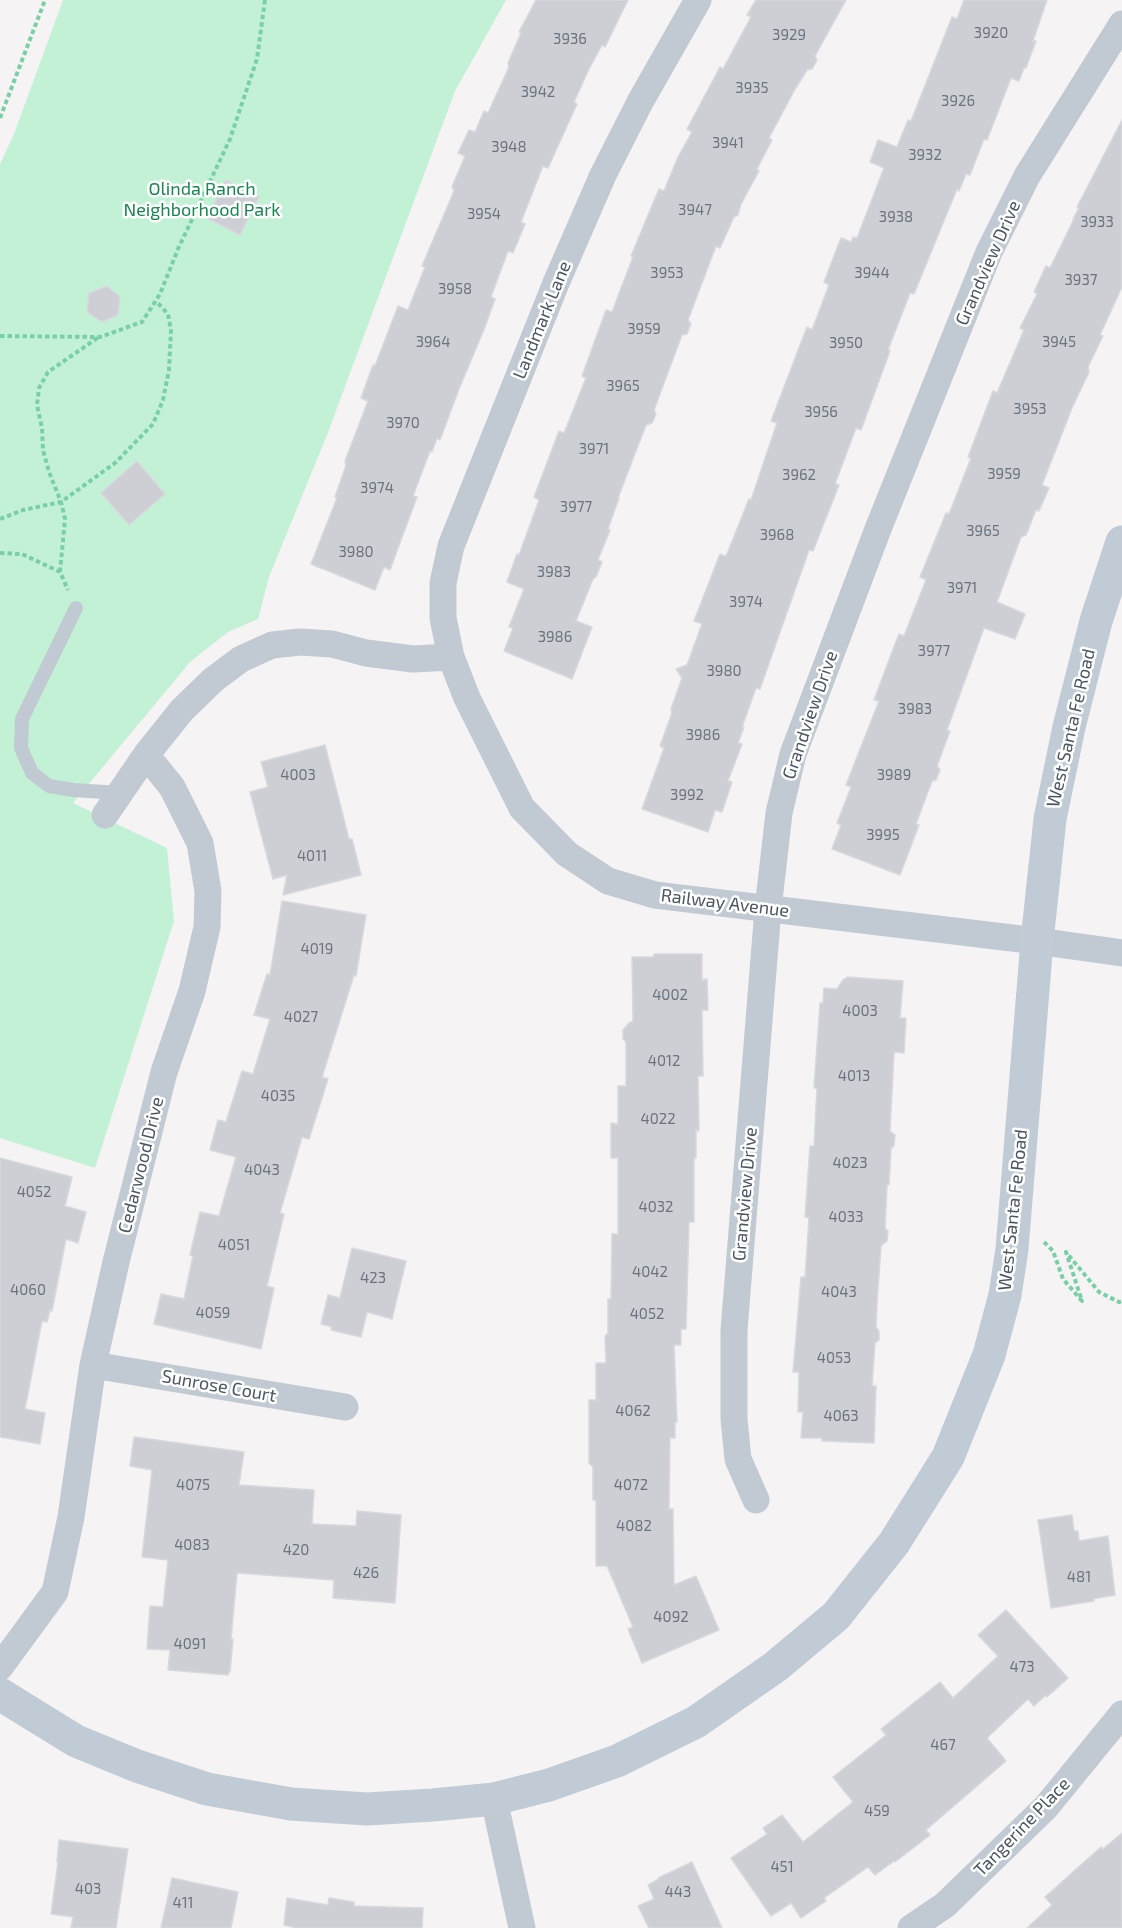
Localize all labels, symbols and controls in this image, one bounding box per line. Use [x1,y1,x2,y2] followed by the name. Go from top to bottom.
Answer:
[974,24,1008,42] house number: 3920
[772,26,806,44] house number: 3929
[553,30,587,48] house number: 3936
[735,79,769,97] house number: 3935
[521,83,555,101] house number: 3942
[941,92,975,110] house number: 3926
[712,134,744,152] house number: 3941
[491,138,527,156] house number: 3948
[908,146,942,164] house number: 3932
[123,178,281,220] park label: Olinda Ranch Neighborhood Park
[951,197,1025,329] street label: Grandview Drive
[678,201,712,219] house number: 3947
[467,205,501,223] house number: 3954
[879,208,913,226] house number: 3938
[1080,213,1114,231] house number: 3933
[509,258,575,382] street label: Landmark Lane
[650,264,684,282] house number: 3953
[854,264,890,282] house number: 3944
[1065,271,1097,289] house number: 3937
[438,280,472,298] house number: 3958
[627,320,661,338] house number: 3959
[416,333,450,351] house number: 3964
[1042,333,1076,351] house number: 3945
[829,334,863,352] house number: 3950
[606,377,640,395] house number: 3965
[1013,400,1047,418] house number: 3953
[804,403,838,421] house number: 3956
[386,414,420,432] house number: 3970
[579,440,609,458] house number: 3971
[987,465,1021,483] house number: 3959
[782,466,816,484] house number: 3962
[360,479,394,497] house number: 3974
[560,498,592,516] house number: 3977
[966,522,1000,540] house number: 3965
[760,526,794,544] house number: 3968
[338,543,374,561] house number: 3980
[537,563,571,581] house number: 3983
[947,579,977,597] house number: 3971
[729,593,763,611] house number: 3974
[538,628,572,646] house number: 3986
[918,642,950,660] house number: 3977
[1042,647,1100,809] street label: West Santa Fe Road
[778,648,842,782] street label: Grandview Drive
[706,662,742,680] house number: 3980
[898,700,932,718] house number: 3983
[686,726,720,744] house number: 3986
[280,766,316,784] house number: 4003
[877,766,911,784] house number: 3989
[670,786,704,804] house number: 3992
[866,826,900,844] house number: 3995
[297,847,327,865] house number: 4011
[660,884,790,922] street label: Railway Avenue
[301,940,333,958] house number: 4019
[652,986,688,1004] house number: 4002
[842,1002,878,1020] house number: 4003
[284,1008,318,1026] house number: 4027
[648,1052,680,1070] house number: 4012
[838,1067,870,1085] house number: 4013
[261,1087,295,1105] house number: 4035
[114,1095,168,1235] street label: Cedarwood Drive
[640,1110,676,1128] house number: 4022
[728,1126,762,1262] street label: Grandview Drive
[994,1128,1032,1292] street label: West Santa Fe Road
[832,1154,868,1172] house number: 4023
[244,1161,280,1179] house number: 4043
[17,1183,51,1201] house number: 4052
[638,1198,674,1216] house number: 4032
[829,1208,863,1226] house number: 4033
[218,1236,250,1254] house number: 4051
[632,1263,668,1281] house number: 4042
[360,1269,386,1287] house number: 423
[10,1281,46,1299] house number: 4060
[821,1283,857,1301] house number: 4043
[196,1304,230,1322] house number: 4059
[630,1305,664,1323] house number: 4052
[817,1349,851,1367] house number: 4053
[160,1365,278,1407] street label: Sunrose Court
[615,1402,651,1420] house number: 4062
[823,1407,859,1425] house number: 4063
[176,1476,210,1494] house number: 4075
[614,1476,648,1494] house number: 4072
[616,1517,652,1535] house number: 4082
[174,1536,210,1554] house number: 4083
[283,1541,309,1559] house number: 420
[353,1564,379,1582] house number: 426
[1067,1568,1091,1586] house number: 481
[653,1608,689,1626] house number: 4092
[174,1635,206,1653] house number: 4091
[1009,1658,1035,1676] house number: 473
[930,1736,956,1754] house number: 467
[970,1773,1074,1881] street label: Tangerine Place
[864,1802,890,1820] house number: 459
[770,1858,794,1876] house number: 451
[75,1880,101,1898] house number: 403
[665,1883,691,1901] house number: 443
[172,1894,194,1912] house number: 411

